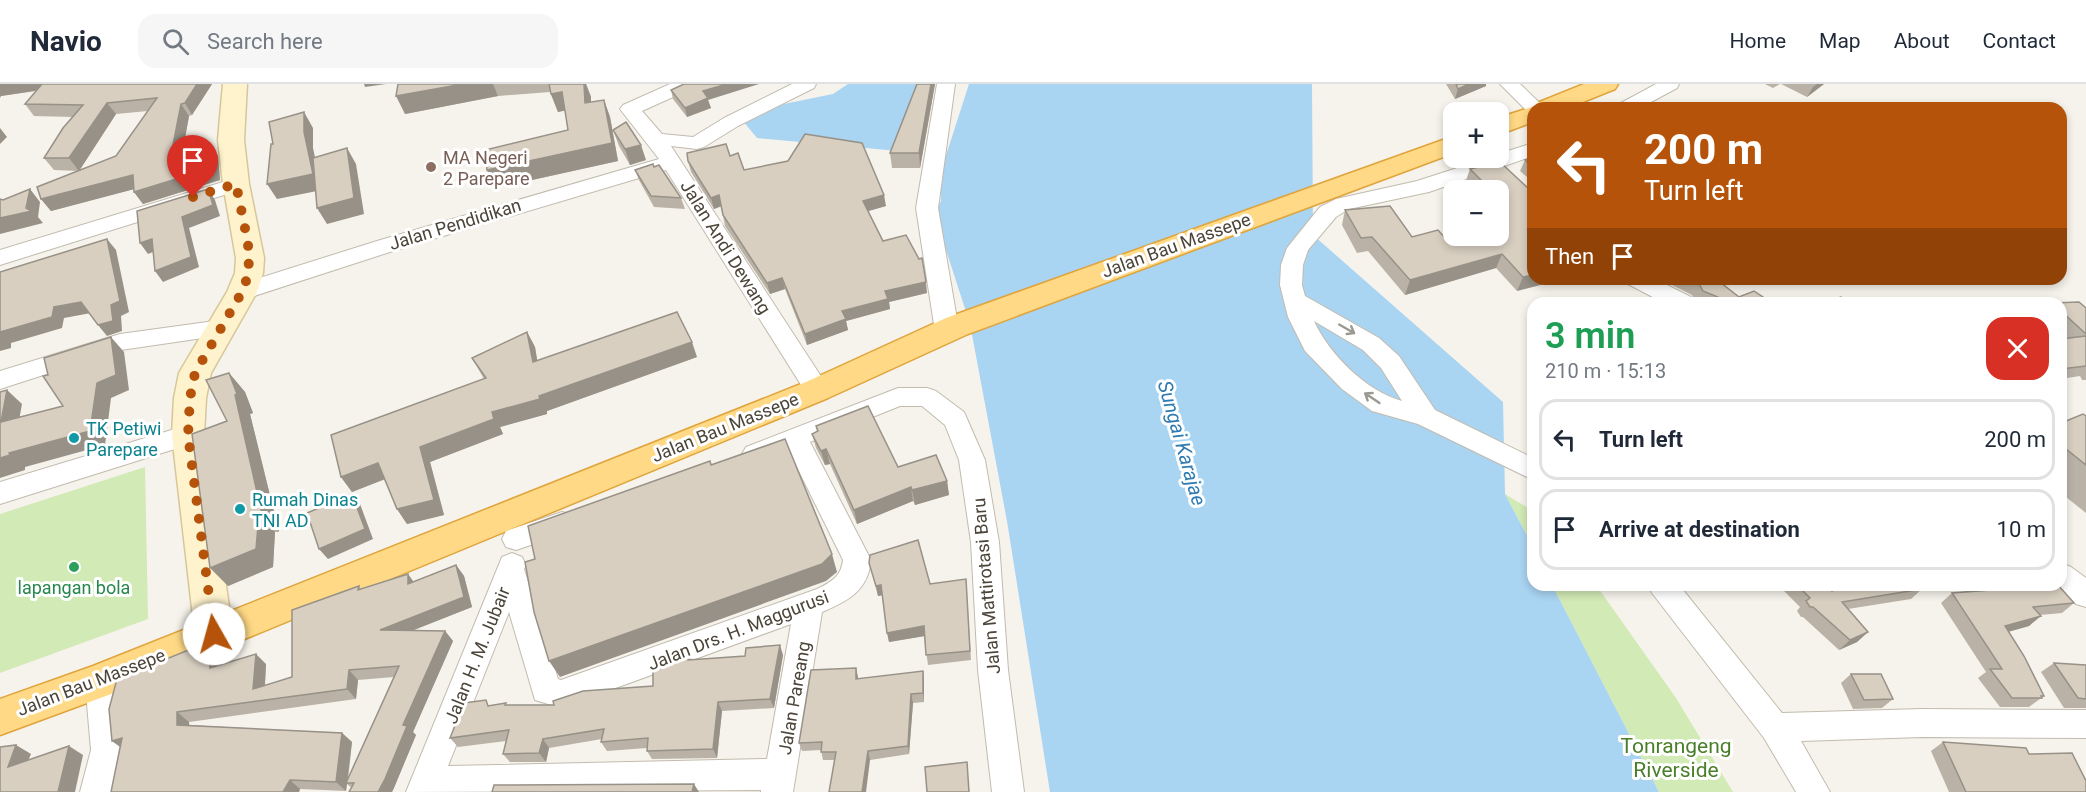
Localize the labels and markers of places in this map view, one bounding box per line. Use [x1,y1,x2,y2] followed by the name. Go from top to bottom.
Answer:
[167,135,218,197] pin
[443,147,529,189] place label: MA Negeri 2 Parepare
[424,160,438,174] marker: MA Negeri 2 Parepare
[86,418,161,460] place label: TK Petiwi Parepare
[67,431,81,445] marker: TK Petiwi Parepare
[252,489,358,531] place label: Rumah Dinas TNI AD
[233,502,247,516] marker: Rumah Dinas TNI AD
[67,560,81,574] marker: lapangan bola
[18,577,130,598] place label: lapangan bola

